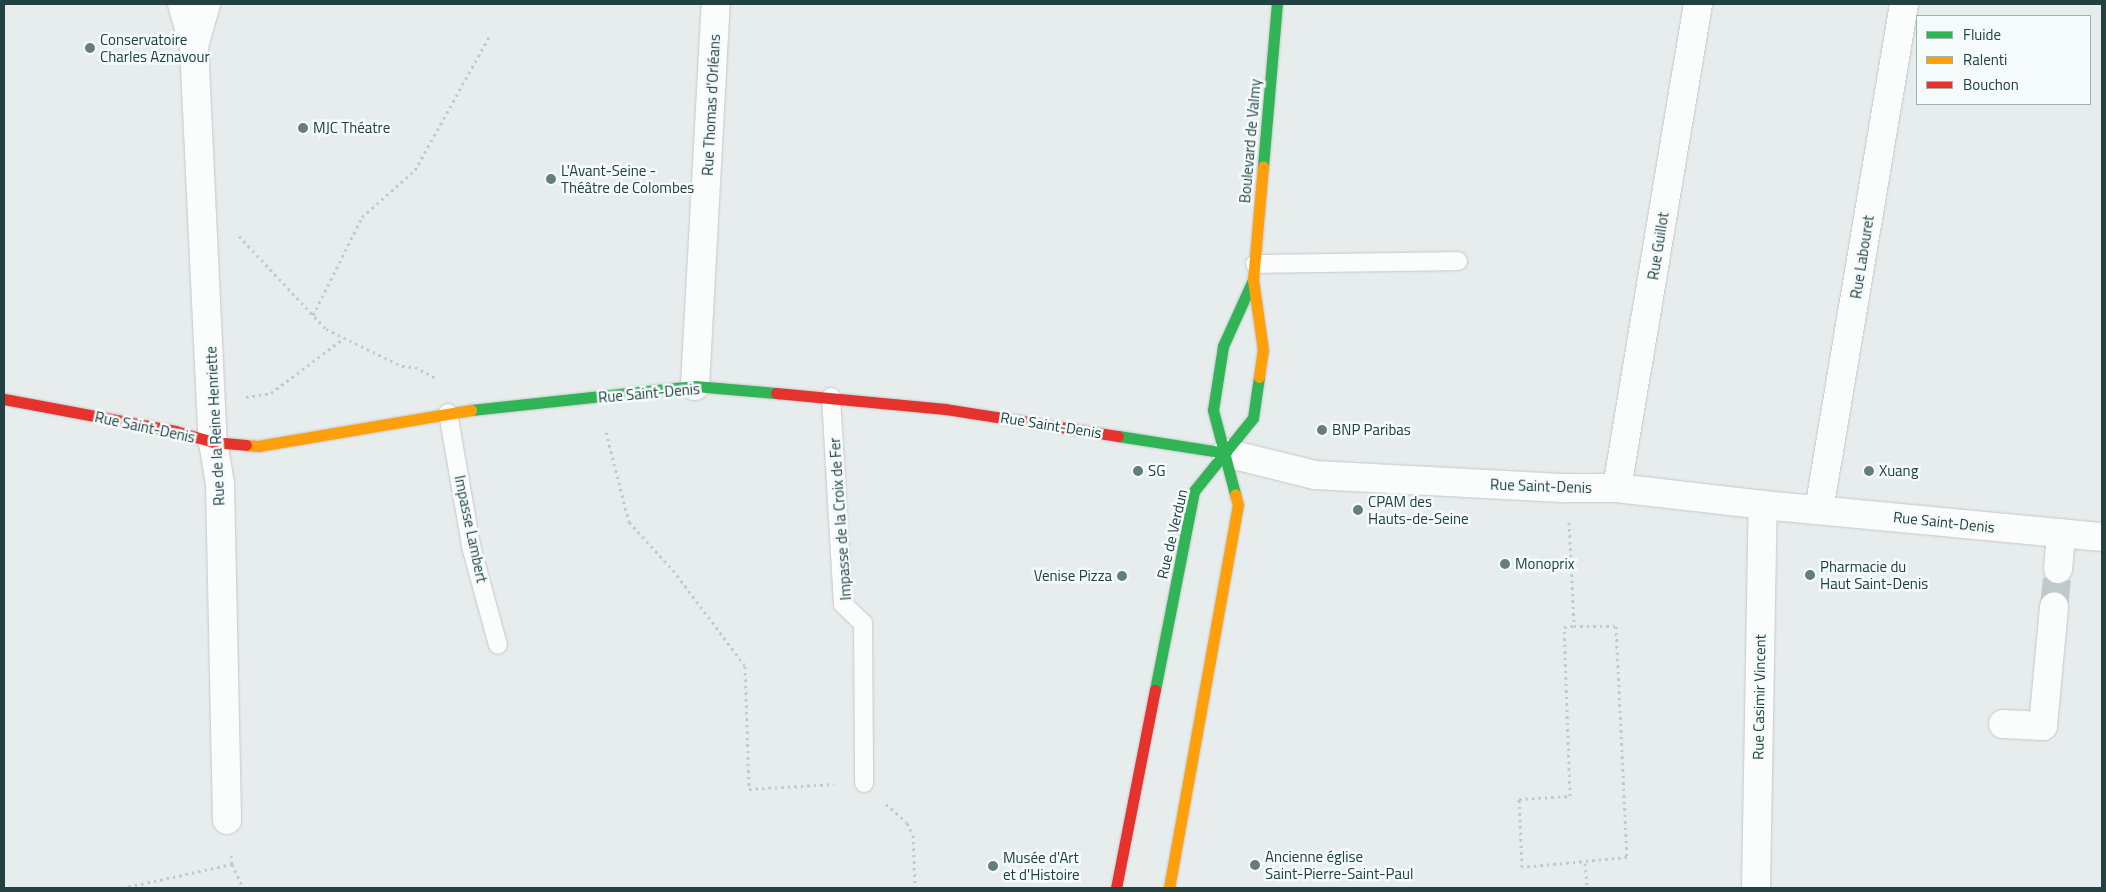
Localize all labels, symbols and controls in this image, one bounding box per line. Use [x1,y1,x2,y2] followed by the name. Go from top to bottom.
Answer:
[1916,15,2091,105] legend
[1963,23,2001,46] text: Fluide
[100,30,210,65] place label: Conservatoire Charles Aznavour
[698,34,724,176] street label: Rue Thomas d'Orléans
[84,42,96,54] marker: Conservatoire Charles Aznavour
[1963,48,2007,71] text: Ralenti
[1963,73,2019,96] text: Bouchon
[1236,78,1264,204] street label: Boulevard de Valmy
[313,119,390,137] place label: MJC Théatre
[297,122,309,134] marker: MJC Théatre
[561,161,694,196] place label: L'Avant-Seine - Théâtre de Colombes
[545,173,557,185] marker: L'Avant-Seine - Théâtre de Colombes
[1644,211,1672,281] street label: Rue Guillot
[1847,214,1877,300] street label: Rue Labouret
[202,346,228,506] street label: Rue de la Reine Henriette
[597,380,701,406] street label: Rue Saint-Denis
[93,408,197,446] street label: Rue Saint-Denis
[999,408,1103,442] street label: Rue Saint-Denis
[1332,421,1411,439] place label: BNP Paribas
[1316,424,1328,436] marker: BNP Paribas
[825,437,855,601] street label: Impasse de la Croix de Fer
[1148,462,1165,480] place label: SG
[1879,462,1918,480] place label: Xuang
[1132,465,1144,477] marker: SG
[1863,465,1875,477] marker: Xuang
[451,474,491,584] street label: Impasse Lambert
[1490,475,1592,497] street label: Rue Saint-Denis
[1153,487,1191,581] street label: Rue de Verdun
[1368,492,1469,527] place label: CPAM des Hauts-de-Seine
[1352,504,1364,516] marker: CPAM des Hauts-de-Seine
[1892,508,1996,536] street label: Rue Saint-Denis
[1515,555,1575,573] place label: Monoprix
[1820,557,1928,592] place label: Pharmacie du Haut Saint-Denis
[1499,558,1511,570] marker: Monoprix
[1034,567,1112,585] place label: Venise Pizza
[1804,569,1816,581] marker: Pharmacie du Haut Saint-Denis
[1116,570,1128,582] marker: Venise Pizza
[1749,634,1769,760] street label: Rue Casimir Vincent
[1265,847,1413,882] place label: Ancienne église Saint-Pierre-Saint-Paul
[1003,848,1080,883] place label: Musée d'Art et d'Histoire
[1249,859,1261,871] marker: Ancienne église Saint-Pierre-Saint-Paul
[987,860,999,872] marker: Musée d'Art et d'Histoire

